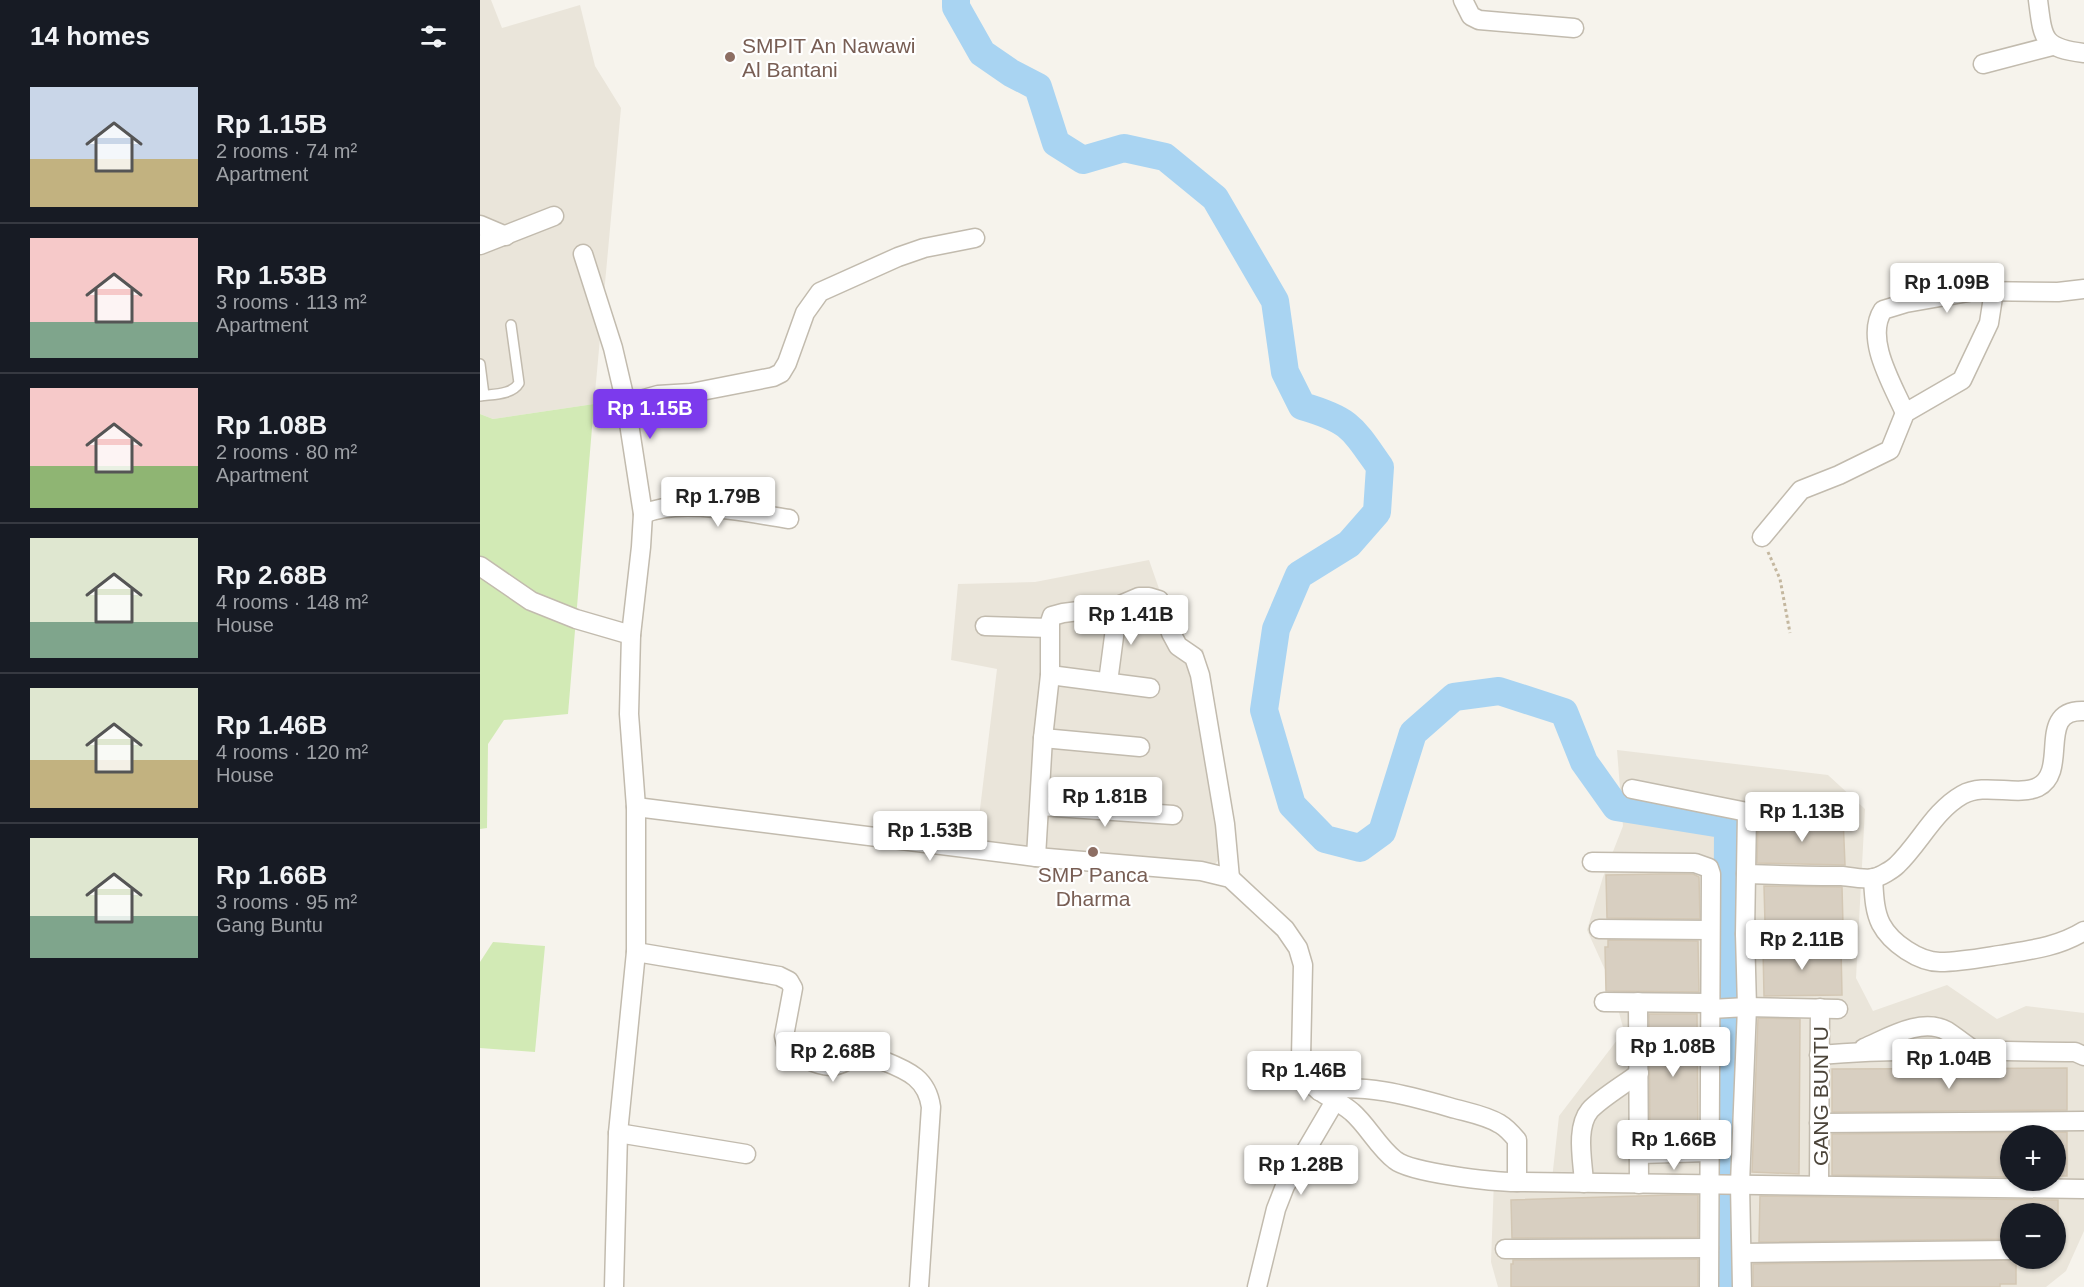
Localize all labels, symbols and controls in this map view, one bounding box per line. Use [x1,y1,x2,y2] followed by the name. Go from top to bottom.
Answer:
[417,20,450,53] icon: filters
[30,21,150,51] text: 14 homes
[742,34,916,81] place label: SMPIT An Nawawi Al Bantani
[723,50,737,64] marker: SMPIT An Nawawi Al Bantani
[216,109,327,139] text: Rp 1.15B
[78,111,150,183] icon: home
[216,140,357,162] text: 2 rooms · 74 m²
[216,163,308,185] text: Apartment
[216,260,327,290] text: Rp 1.53B
[78,262,150,334] icon: home
[1885,263,2009,314] pin: Rp 1.09B
[1904,271,1990,293] text: Rp 1.09B
[216,291,367,313] text: 3 rooms · 113 m²
[216,314,308,336] text: Apartment
[588,389,712,440] pin: Rp 1.15B
[607,397,693,419] text: Rp 1.15B
[216,410,327,440] text: Rp 1.08B
[78,412,150,484] icon: home
[216,441,357,463] text: 2 rooms · 80 m²
[216,464,308,486] text: Apartment
[656,477,780,528] pin: Rp 1.79B
[675,485,761,507] text: Rp 1.79B
[216,560,327,590] text: Rp 2.68B
[78,562,150,634] icon: home
[216,591,368,613] text: 4 rooms · 148 m²
[1069,595,1193,646] pin: Rp 1.41B
[1088,603,1174,625] text: Rp 1.41B
[216,614,274,636] text: House
[216,710,327,740] text: Rp 1.46B
[78,712,150,784] icon: home
[216,741,368,763] text: 4 rooms · 120 m²
[216,764,274,786] text: House
[1043,777,1167,828] pin: Rp 1.81B
[1062,785,1148,807] text: Rp 1.81B
[1740,792,1864,843] pin: Rp 1.13B
[1759,800,1845,822] text: Rp 1.13B
[868,811,992,862] pin: Rp 1.53B
[887,819,973,841] text: Rp 1.53B
[1086,845,1100,859] marker: SMP Panca Dharma
[216,860,327,890] text: Rp 1.66B
[78,862,150,934] icon: home
[1038,863,1149,910] place label: SMP Panca Dharma
[216,891,357,913] text: 3 rooms · 95 m²
[216,914,323,936] text: Gang Buntu
[1740,920,1864,971] pin: Rp 2.11B
[1760,928,1844,950] text: Rp 2.11B
[1809,1026,1832,1166] street label: GANG BUNTU
[1611,1027,1735,1078] pin: Rp 1.08B
[771,1032,895,1083] pin: Rp 2.68B
[1630,1035,1716,1057] text: Rp 1.08B
[1887,1039,2011,1090] pin: Rp 1.04B
[790,1040,876,1062] text: Rp 2.68B
[1906,1047,1992,1069] text: Rp 1.04B
[1242,1051,1366,1102] pin: Rp 1.46B
[1261,1059,1347,1081] text: Rp 1.46B
[1612,1120,1736,1171] pin: Rp 1.66B
[2000,1125,2066,1269] map controls
[2000,1125,2066,1191] button: +
[1631,1128,1717,1150] text: Rp 1.66B
[1239,1145,1363,1196] pin: Rp 1.28B
[1258,1153,1344,1175] text: Rp 1.28B
[2000,1203,2066,1269] button: −

